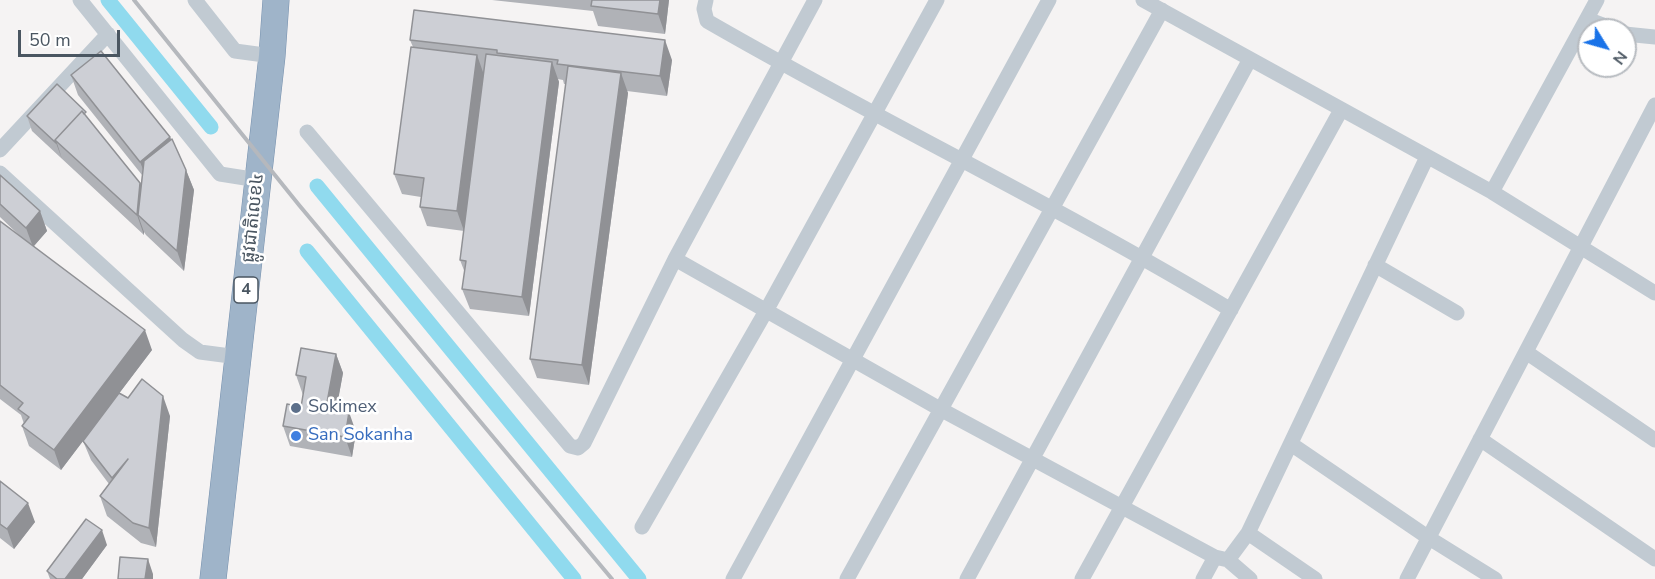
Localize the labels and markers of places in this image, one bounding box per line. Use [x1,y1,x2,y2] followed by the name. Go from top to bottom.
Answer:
[308,397,377,419] place label: Sokimex
[289,401,303,415] marker: Sokimex
[308,425,413,447] place label: San Sokanha
[289,429,303,443] marker: San Sokanha

